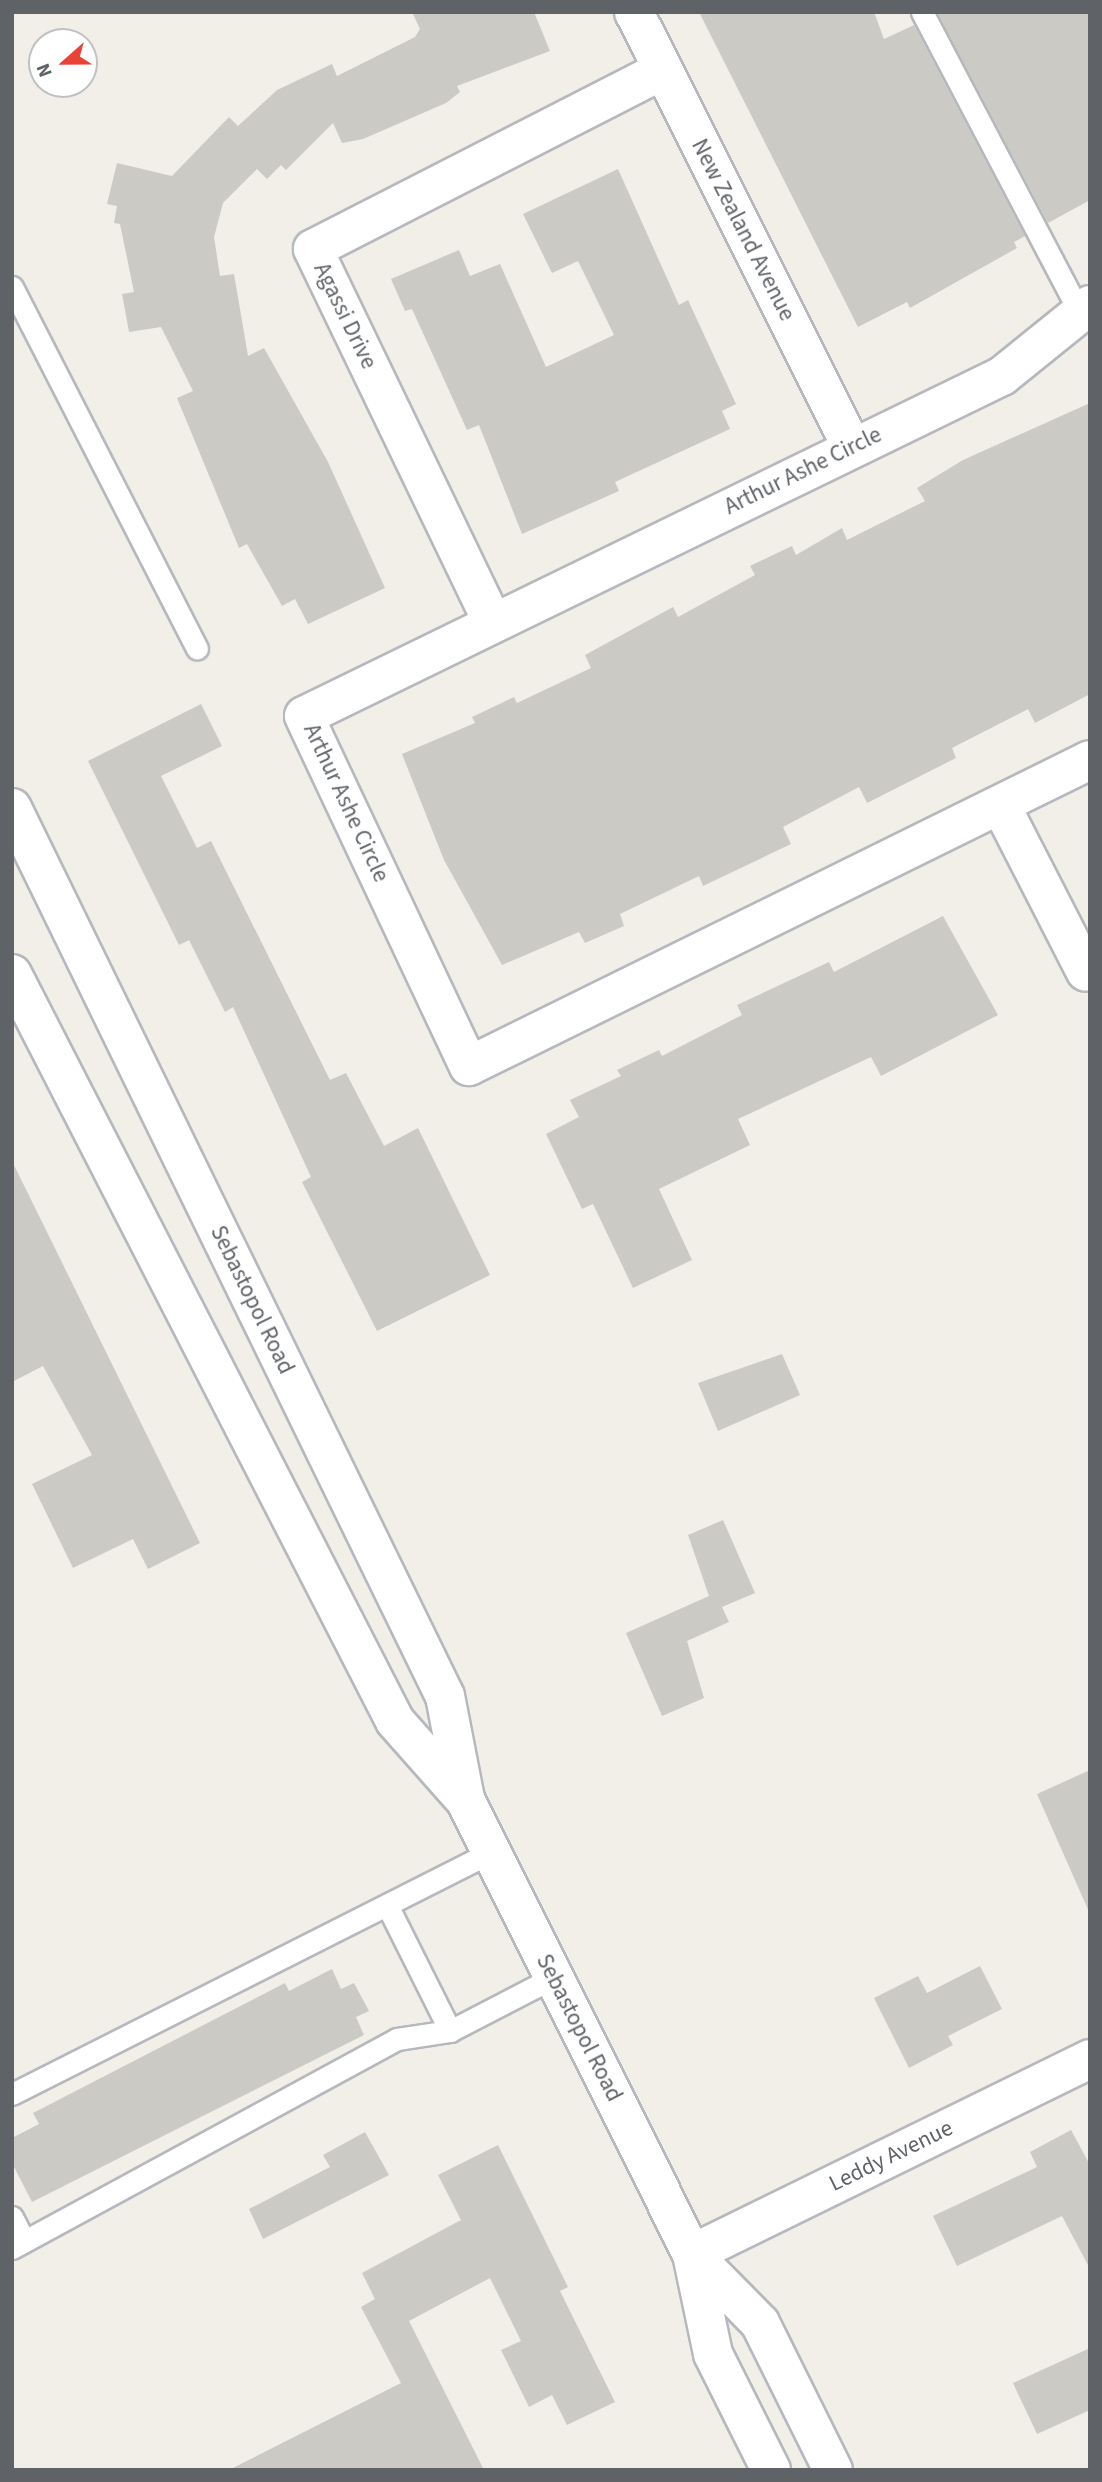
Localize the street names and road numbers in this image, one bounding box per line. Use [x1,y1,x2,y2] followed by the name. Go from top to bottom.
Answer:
[685,134,801,326] street label: New Zealand Avenue
[307,258,383,374] street label: Agassi Drive
[720,421,886,521] street label: Arthur Ashe Circle
[297,720,395,886] street label: Arthur Ashe Circle
[204,1221,300,1379] street label: Sebastopol Road
[530,1950,628,2106] street label: Sebastopol Road
[825,2114,957,2198] street label: Leddy Avenue

